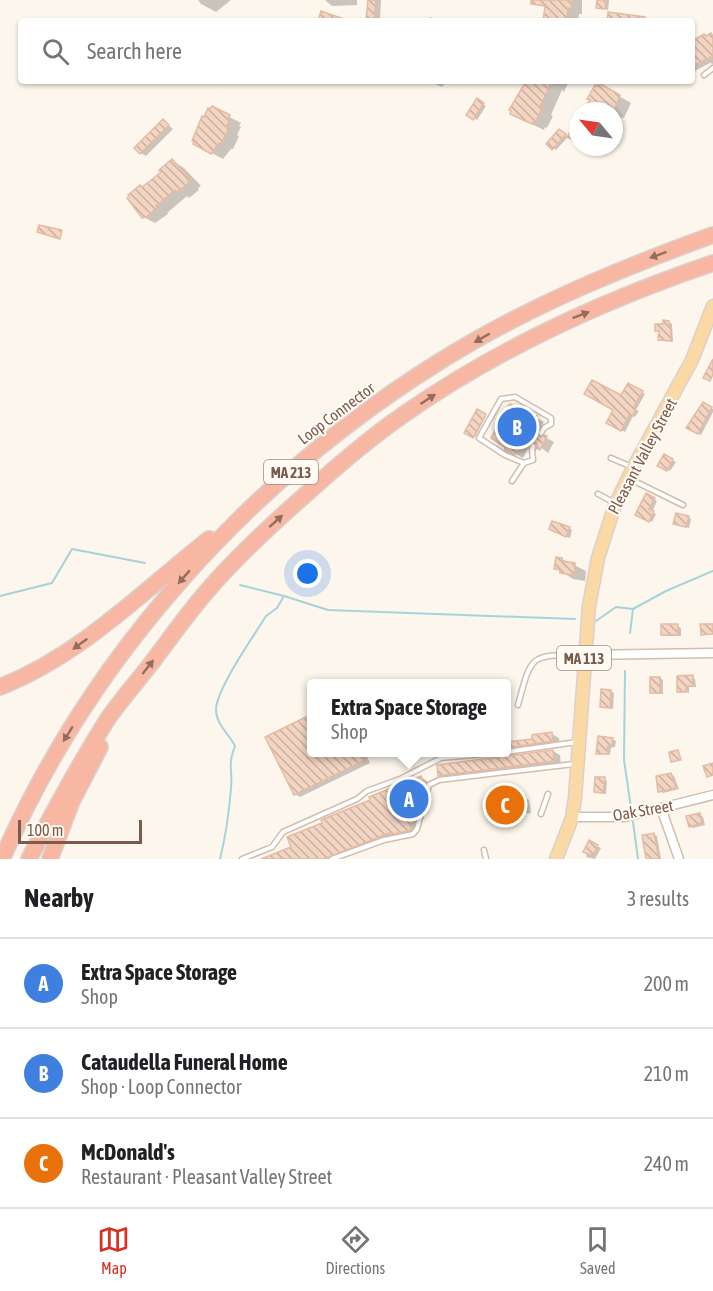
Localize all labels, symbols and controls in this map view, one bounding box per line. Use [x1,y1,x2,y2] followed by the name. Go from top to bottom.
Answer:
[18,18,695,84] search box
[39,35,72,68] icon: search
[87,38,182,64] text: Search here
[569,102,623,156] north arrow
[649,251,667,260] one-way arrow
[572,309,590,319] one-way arrow
[474,332,490,343] one-way arrow
[294,378,379,448] street label: Loop Connector
[420,394,436,405] one-way arrow
[604,395,681,517] street label: Pleasant Valley Street
[498,404,536,450] pin: B
[264,460,318,484] road number: MA 213
[268,515,283,528] one-way arrow
[293,559,322,588] your location
[178,569,191,584] one-way arrow
[72,637,87,649] one-way arrow
[557,646,611,670] road number: MA 113
[142,659,154,675] one-way arrow
[307,679,511,757] popup
[331,694,487,720] text: Extra Space Storage
[331,720,368,743] text: Shop
[62,725,73,742] one-way arrow
[390,776,428,822] pin: A
[486,782,524,828] pin: C
[611,796,675,824] street label: Oak Street
[18,817,142,844] scale bar
[27,821,63,839] text: 100 m
[24,883,94,913] text: Nearby
[627,887,689,910] text: 3 results
[81,959,237,985] text: Extra Space Storage
[39,972,48,995] text: A
[644,972,689,995] text: 200 m
[81,985,118,1008] text: Shop
[81,1049,288,1075] text: Cataudella Funeral Home
[39,1062,48,1085] text: B
[644,1062,689,1085] text: 210 m
[81,1075,242,1098] text: Shop · Loop Connector
[81,1139,175,1165] text: McDonald's
[39,1152,48,1175] text: C
[644,1152,689,1175] text: 240 m
[81,1165,332,1188] text: Restaurant · Pleasant Valley Street
[97,1223,130,1277] tab: Map
[325,1223,385,1277] tab: Directions
[580,1223,615,1277] tab: Saved

